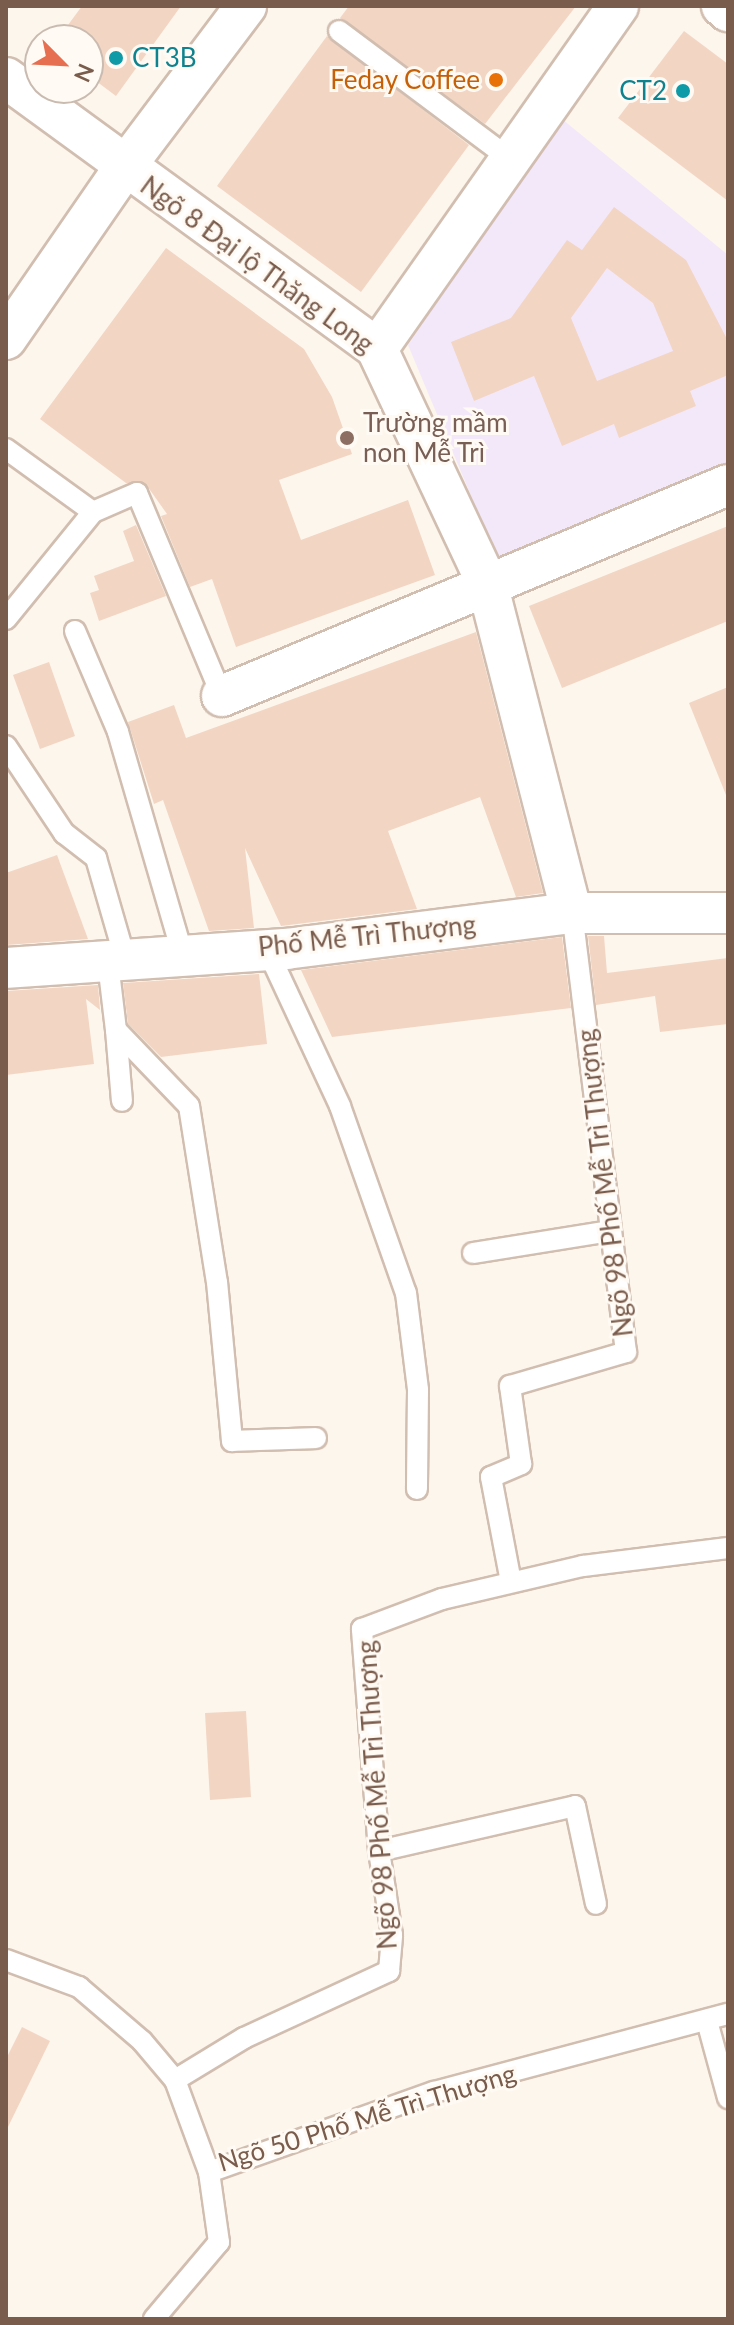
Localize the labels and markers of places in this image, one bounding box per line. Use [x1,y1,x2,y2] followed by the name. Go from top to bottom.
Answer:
[132,42,197,74] place label: CT3B
[107,49,125,67] marker: CT3B
[330,64,480,96] place label: Feday Coffee
[487,71,505,89] marker: Feday Coffee
[619,75,667,107] place label: CT2
[674,82,692,100] marker: CT2
[363,407,508,468] place label: Trường mầm non Mễ Trì
[338,429,356,447] marker: Trường mầm non Mễ Trì

